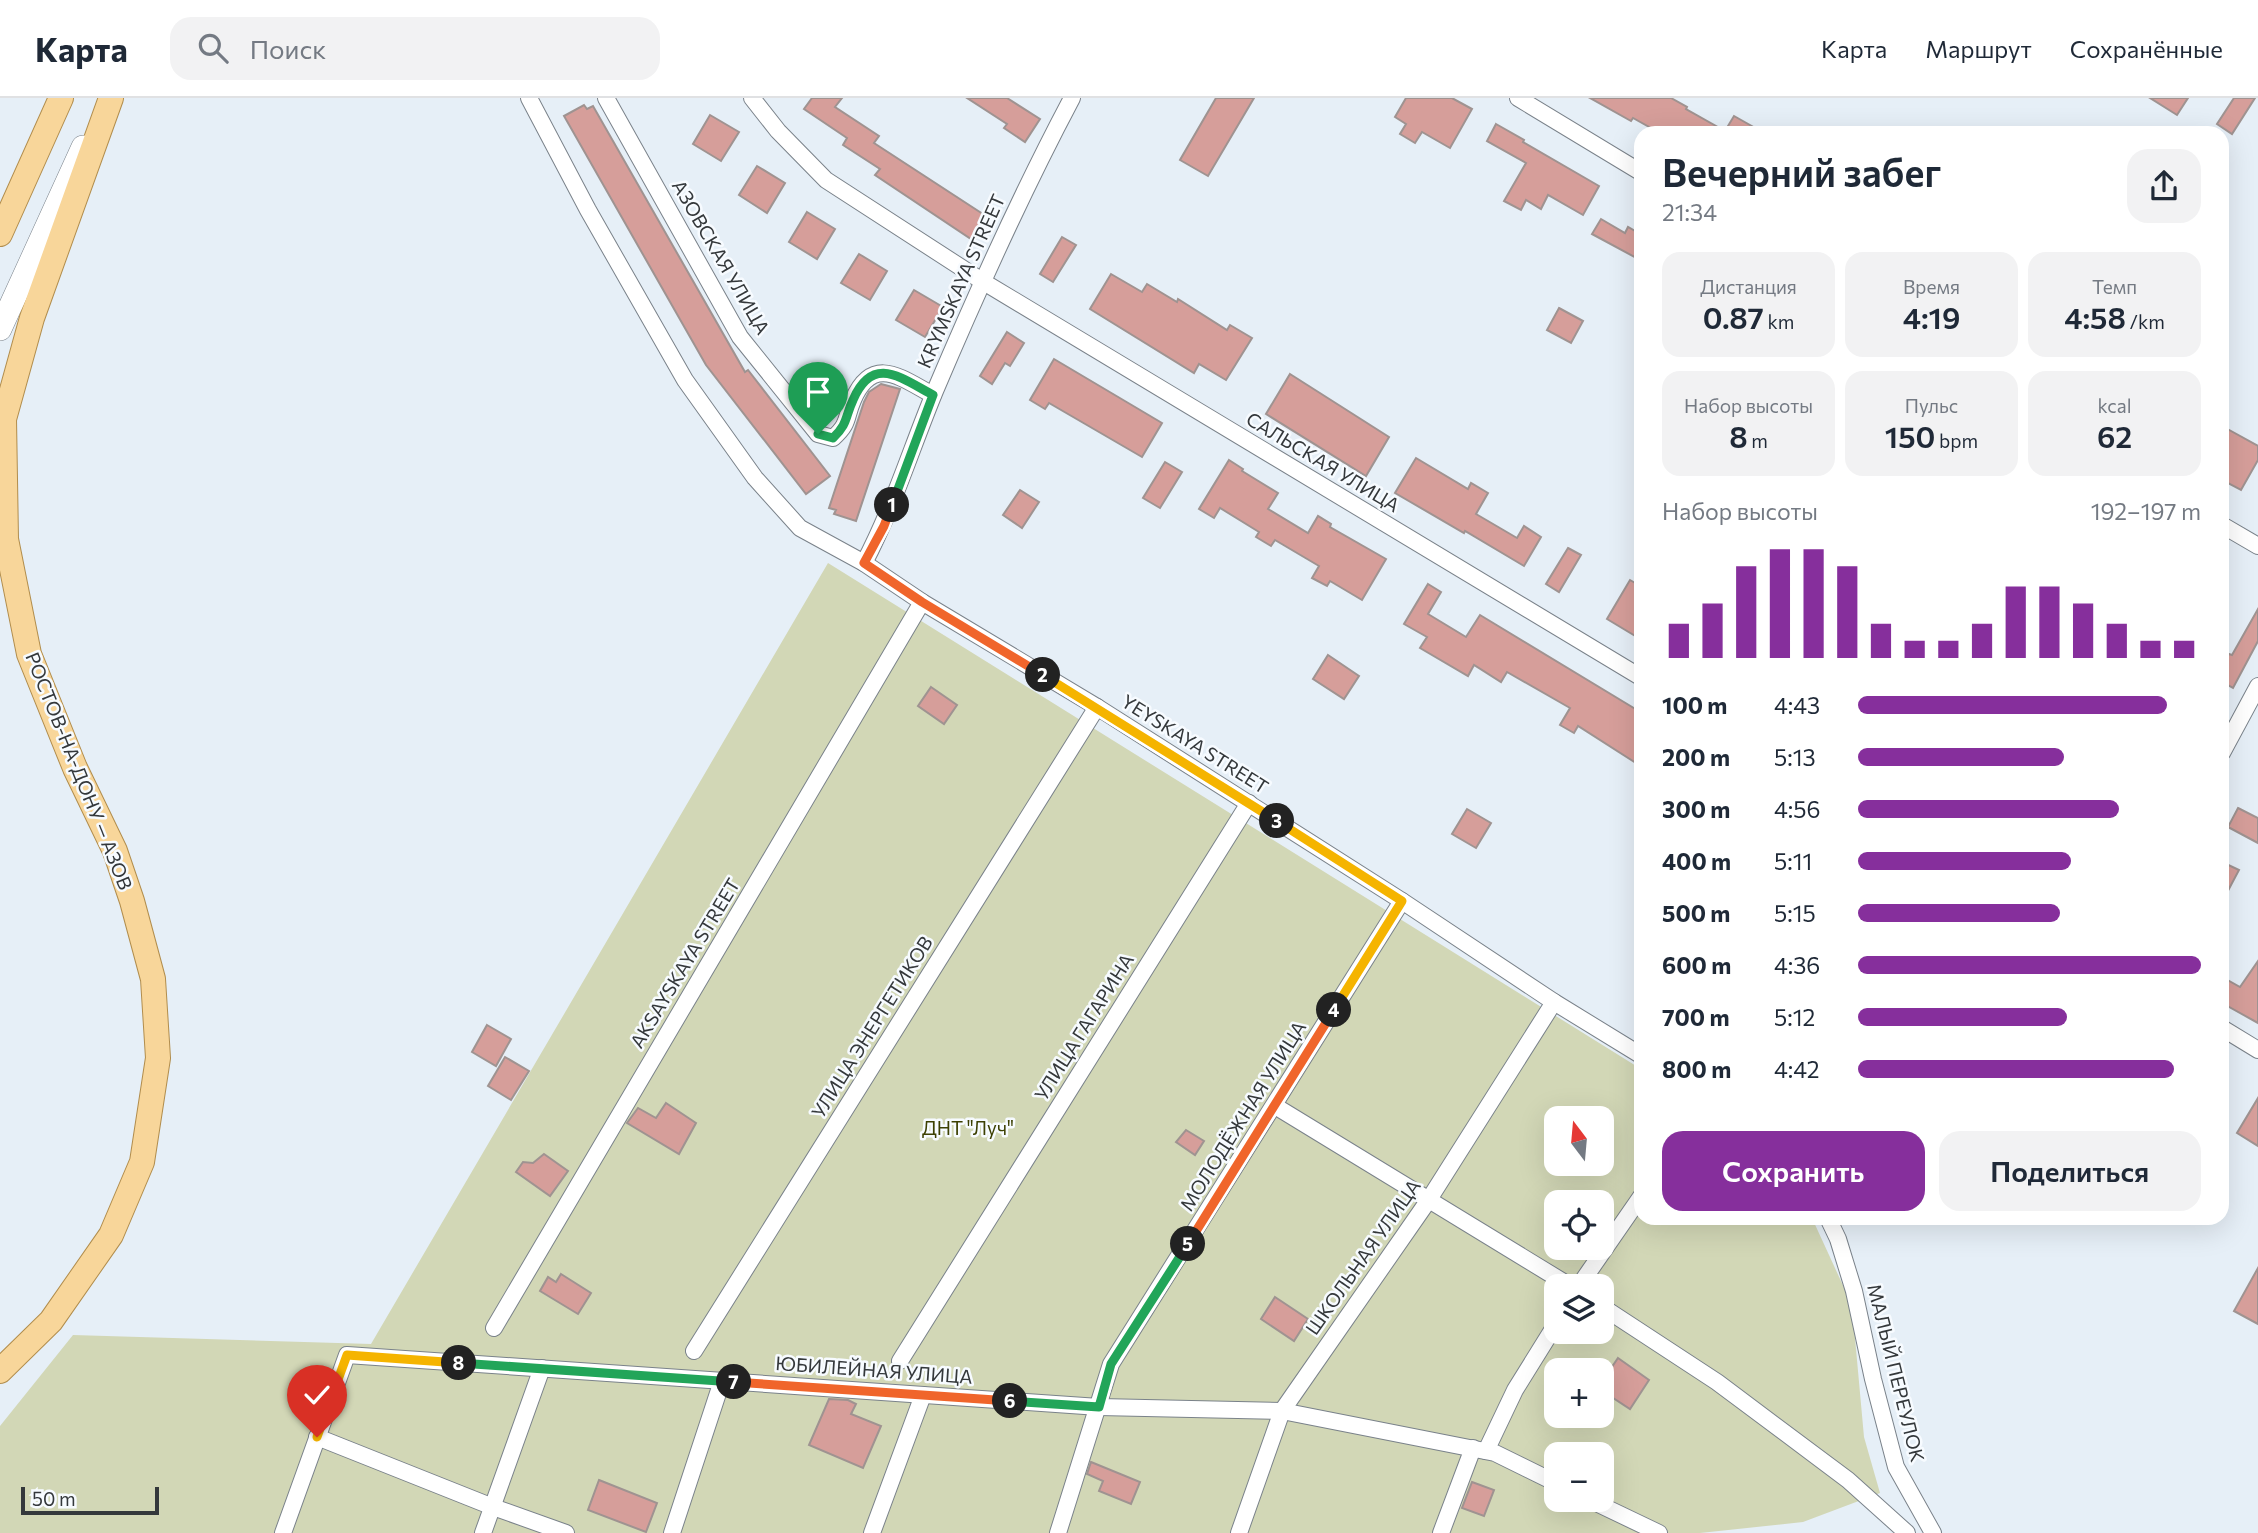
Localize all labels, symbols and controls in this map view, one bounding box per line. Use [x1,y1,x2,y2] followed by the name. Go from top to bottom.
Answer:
[170,17,660,80] search box
[35,28,128,69] text: Карта
[194,29,232,67] icon: search
[250,33,326,64] text: Поиск
[1821,34,1887,63] text: Карта
[1925,34,2032,63] text: Маршрут
[2070,34,2223,63] text: Сохранённые
[1662,148,1941,195] text: Вечерний забег
[2127,149,2201,223] button: share
[668,176,775,338] street label: АЗОВСКАЯ УЛИЦА
[912,190,1009,371] street label: KRYMSKAYA STREET
[1662,198,1717,226] text: 21:34
[1700,275,1797,298] text: Дистанция
[1903,275,1960,298] text: Время
[2092,275,2137,298] text: Темп
[1703,298,1764,335] text: 0.87
[1903,298,1960,335] text: 4:19
[2064,298,2126,335] text: 4:58
[1764,310,1794,333] text: km
[2126,310,2165,333] text: /km
[788,362,848,434] pin
[799,373,837,411] icon: arrive
[1684,394,1813,417] text: Набор высоты
[1905,394,1958,417] text: Пульс
[2097,394,2132,417] text: kcal
[1242,407,1404,516] street label: САЛЬСКАЯ УЛИЦА
[1729,417,1748,454] text: 8
[1885,417,1935,454] text: 150
[2097,417,2132,454] text: 62
[1748,429,1768,452] text: m
[1935,429,1978,452] text: bpm
[874,488,910,522] pin: 1
[887,493,896,516] text: 1
[1662,497,1818,525] text: Набор высоты
[2091,497,2201,525] text: 192–197 m
[21,649,138,893] street label: РОСТОВ-НА-ДОНУ — АЗОВ
[1026,658,1060,692] pin: 2
[1037,663,1048,686] text: 2
[1118,689,1273,798] street label: YEYSKAYA STREET
[1662,691,1727,719] text: 100 m
[1774,691,1820,719] text: 4:43
[1662,743,1730,771] text: 200 m
[1774,743,1816,771] text: 5:13
[1662,795,1730,823] text: 300 m
[1774,795,1820,823] text: 4:56
[1260,804,1294,838] pin: 3
[1271,809,1282,832] text: 3
[1662,847,1731,875] text: 400 m
[1774,847,1812,875] text: 5:11
[625,874,744,1052] street label: AKSAYSKAYA STREET
[1662,899,1730,927] text: 500 m
[1774,899,1816,927] text: 5:15
[806,932,937,1122] street label: УЛИЦА ЭНЕРГЕТИКОВ
[1029,949,1138,1104] street label: УЛИЦА ГАГАРИНА
[1662,951,1731,979] text: 600 m
[1774,951,1820,979] text: 4:36
[1316,992,1352,1028] pin: 4
[1328,998,1339,1021] text: 4
[1662,1003,1730,1031] text: 700 m
[1774,1003,1815,1031] text: 5:12
[1175,1017,1310,1215] street label: МОЛОДЁЖНАЯ УЛИЦА
[1662,1055,1731,1083] text: 800 m
[1774,1055,1819,1083] text: 4:42
[1544,1106,1614,1176] north arrow
[1544,1106,1614,1512] map controls
[922,1116,1014,1139] park label: ДНТ "Луч"
[1662,1131,1925,1211] button: Сохранить
[1939,1131,2201,1211] button: Поделиться
[1300,1175,1425,1339] street label: ШКОЛЬНАЯ УЛИЦА
[1544,1190,1614,1260] button: locate
[1170,1226,1206,1262] pin: 5
[1182,1232,1193,1255] text: 5
[1544,1274,1614,1344] button: layers
[1863,1281,1930,1465] street label: МАЛЫЙ ПЕРЕУЛОК
[442,1346,476,1380] pin: 8
[453,1351,464,1374] text: 8
[775,1351,973,1388] street label: ЮБИЛЕЙНАЯ УЛИЦА
[1544,1358,1614,1428] button: +
[716,1364,752,1400] pin: 7
[287,1365,347,1437] pin
[728,1370,739,1393] text: 7
[298,1376,336,1414] icon: check
[992,1384,1028,1418] pin: 6
[1004,1389,1015,1412] text: 6
[1544,1442,1614,1512] button: −
[21,1484,159,1516] scale bar
[32,1487,76,1510] text: 50 m

